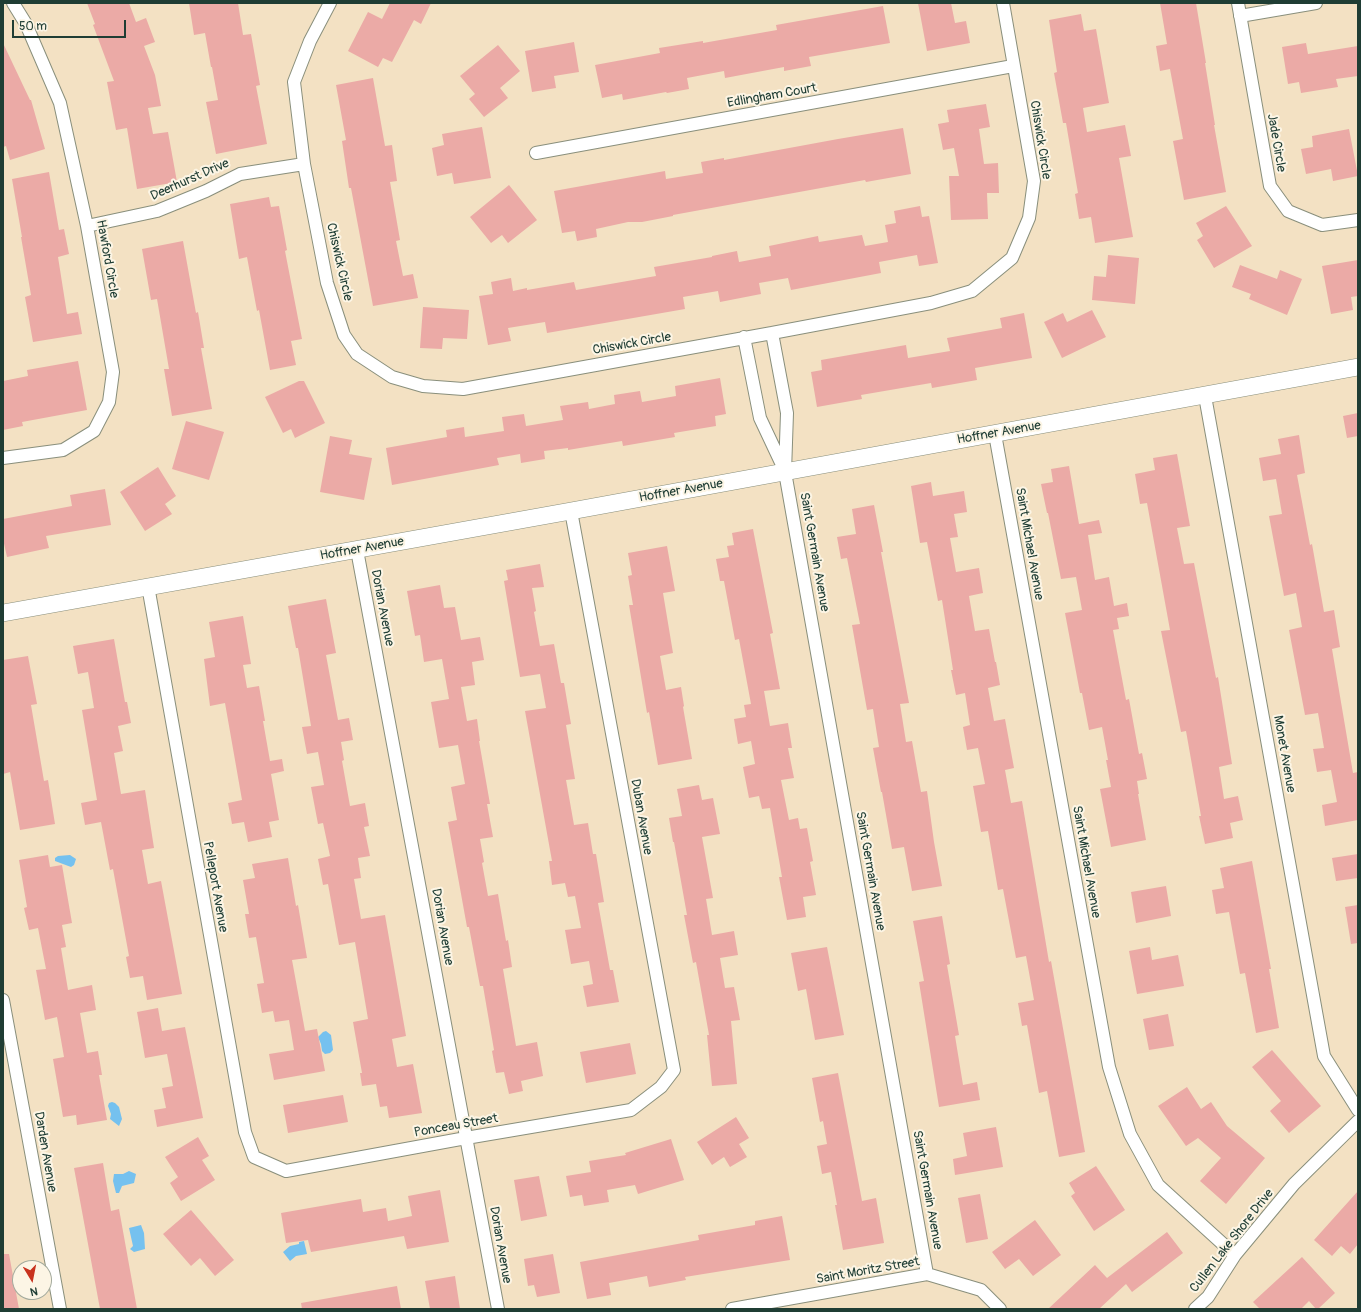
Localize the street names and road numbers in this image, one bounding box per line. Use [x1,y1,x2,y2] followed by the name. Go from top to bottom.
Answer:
[726,80,818,112] street label: Edlingham Court
[1026,100,1054,180] street label: Chiswick Circle
[1263,113,1289,173] street label: Jade Circle
[148,156,232,204] street label: Deerhurst Drive
[92,219,122,299] street label: Hawford Circle
[322,222,356,302] street label: Chiswick Circle
[592,329,672,359] street label: Chiswick Circle
[956,418,1042,448] street label: Hoffner Avenue
[638,476,724,506] street label: Hoffner Avenue
[1011,487,1047,601] street label: Saint Michael Avenue
[796,491,832,613] street label: Saint Germain Avenue
[319,534,405,564] street label: Hoffner Avenue
[367,568,397,648] street label: Dorian Avenue
[1270,714,1298,794] street label: Monet Avenue
[627,778,655,856] street label: Duban Avenue
[1068,805,1104,919] street label: Saint Michael Avenue
[852,810,888,932] street label: Saint Germain Avenue
[199,840,231,934] street label: Pelleport Avenue
[428,887,456,967] street label: Dorian Avenue
[30,1111,60,1193] street label: Darden Avenue
[413,1111,499,1141] street label: Ponceau Street
[909,1129,945,1251] street label: Saint Germain Avenue
[1187,1186,1277,1296] street label: Cullen Lake Shore Drive
[486,1205,514,1285] street label: Dorian Avenue
[815,1254,921,1288] street label: Saint Moritz Street

